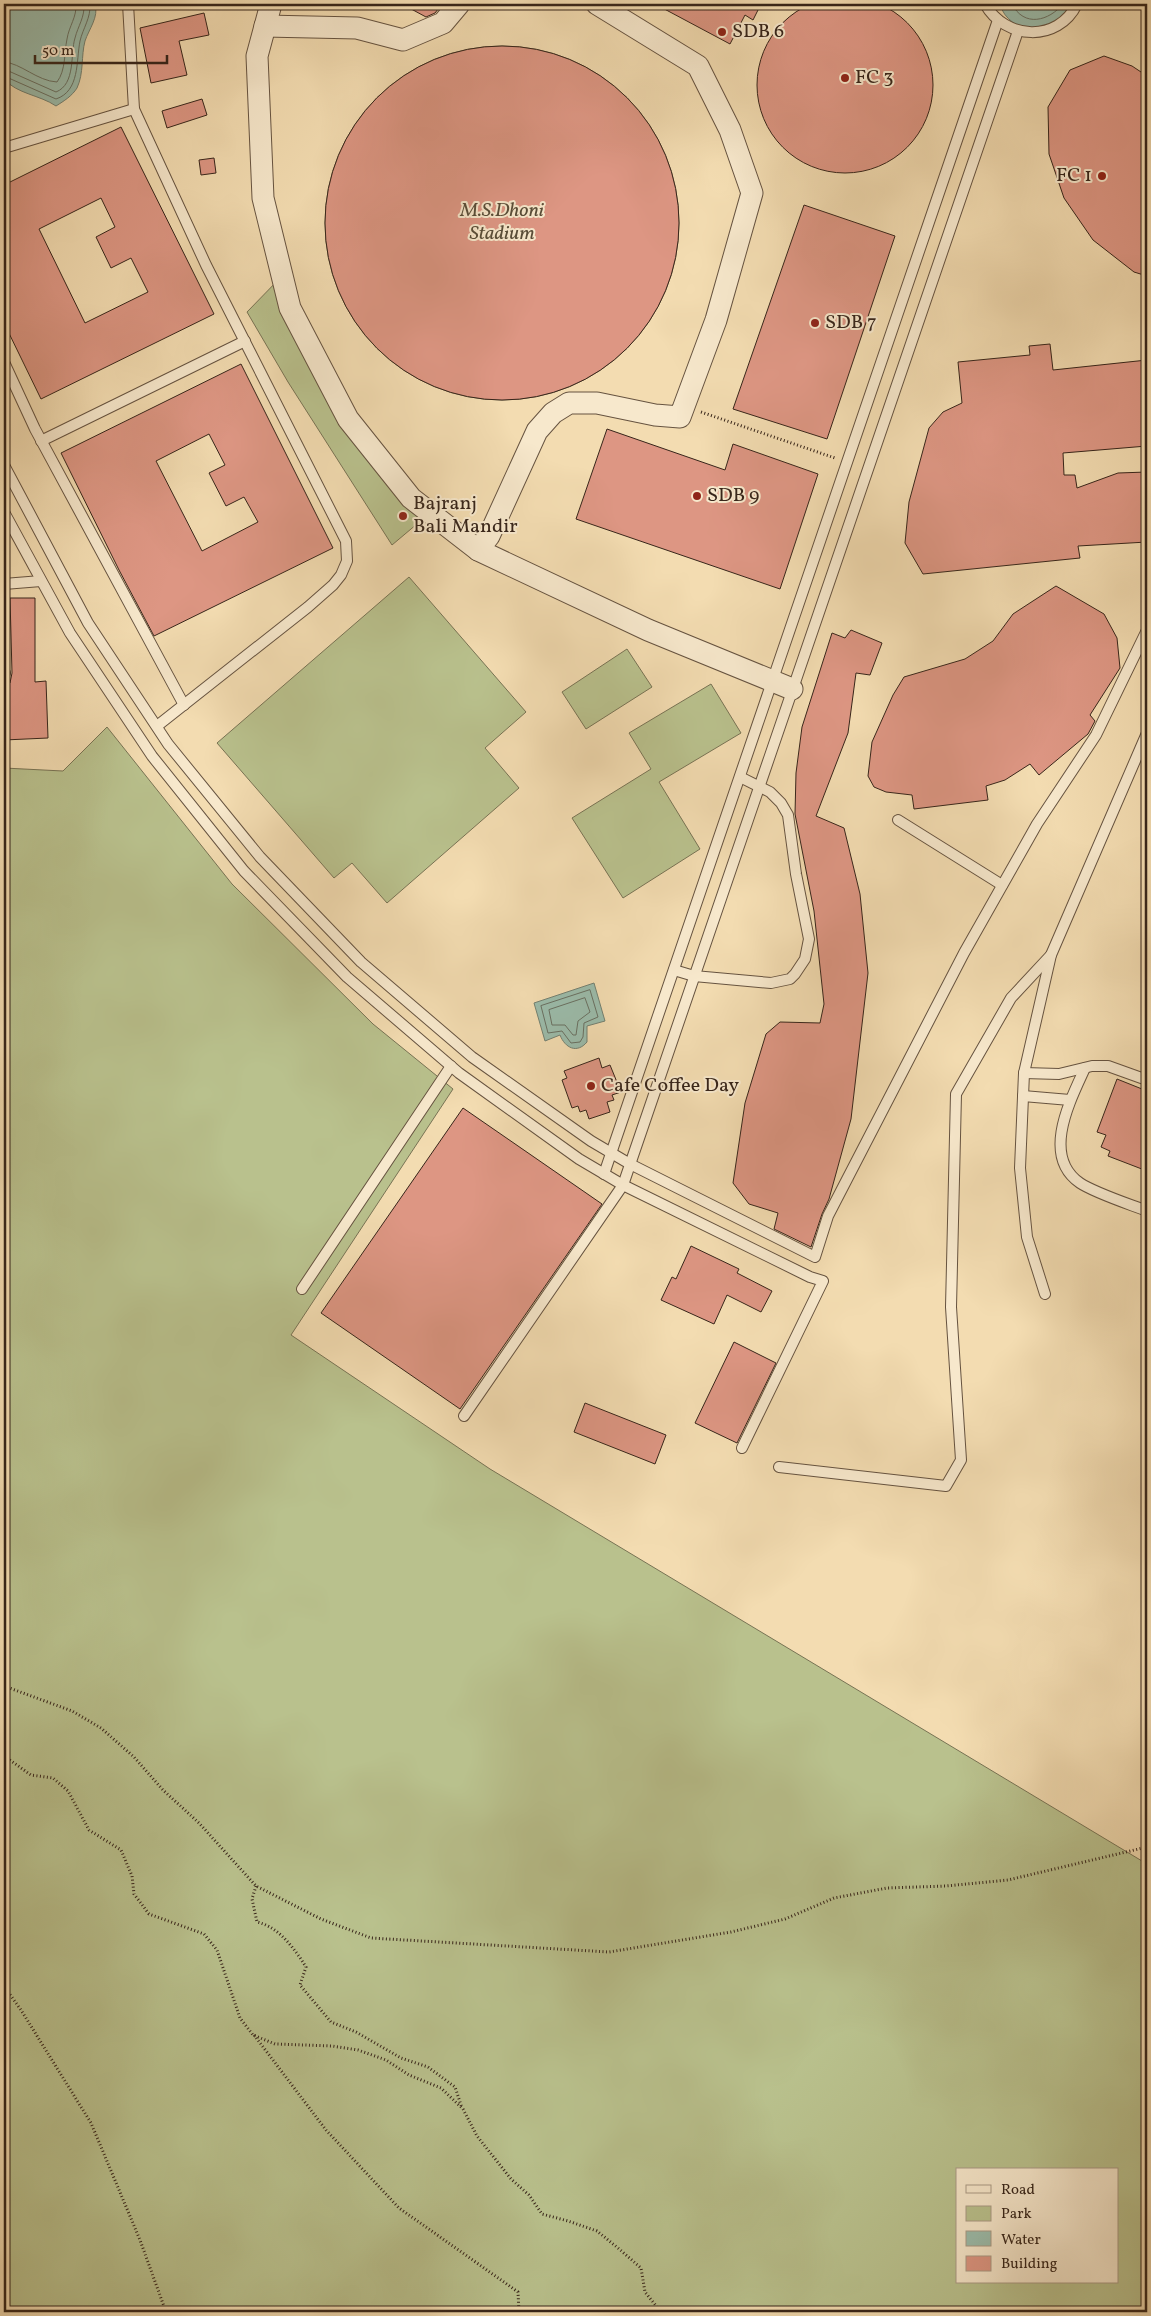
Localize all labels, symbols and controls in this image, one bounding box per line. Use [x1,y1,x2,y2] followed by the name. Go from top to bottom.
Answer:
[732,18,784,46] place label: SDB 6
[716,26,728,38] marker: SDB 6
[35,32,168,64] scale bar
[42,41,74,62] text: 50 m
[855,64,894,92] place label: FC 3
[839,72,851,84] marker: FC 3
[1056,162,1092,190] place label: FC 1
[1096,170,1108,182] marker: FC 1
[459,197,545,248] park label: M.S.Dhoni Stadium
[825,309,877,337] place label: SDB 7
[809,317,821,329] marker: SDB 7
[707,482,759,510] place label: SDB 9
[413,490,518,541] place label: Bajranj Bali Mandir
[691,490,703,502] marker: SDB 9
[397,510,409,522] marker: Bajranj Bali Mandir
[601,1072,739,1100] place label: Cafe Coffee Day
[585,1080,597,1092] marker: Cafe Coffee Day
[956,2168,1118,2284] legend
[1001,2180,1035,2201] text: Road
[1001,2204,1032,2225] text: Park
[1001,2230,1041,2251] text: Water
[1001,2254,1058,2275] text: Building

